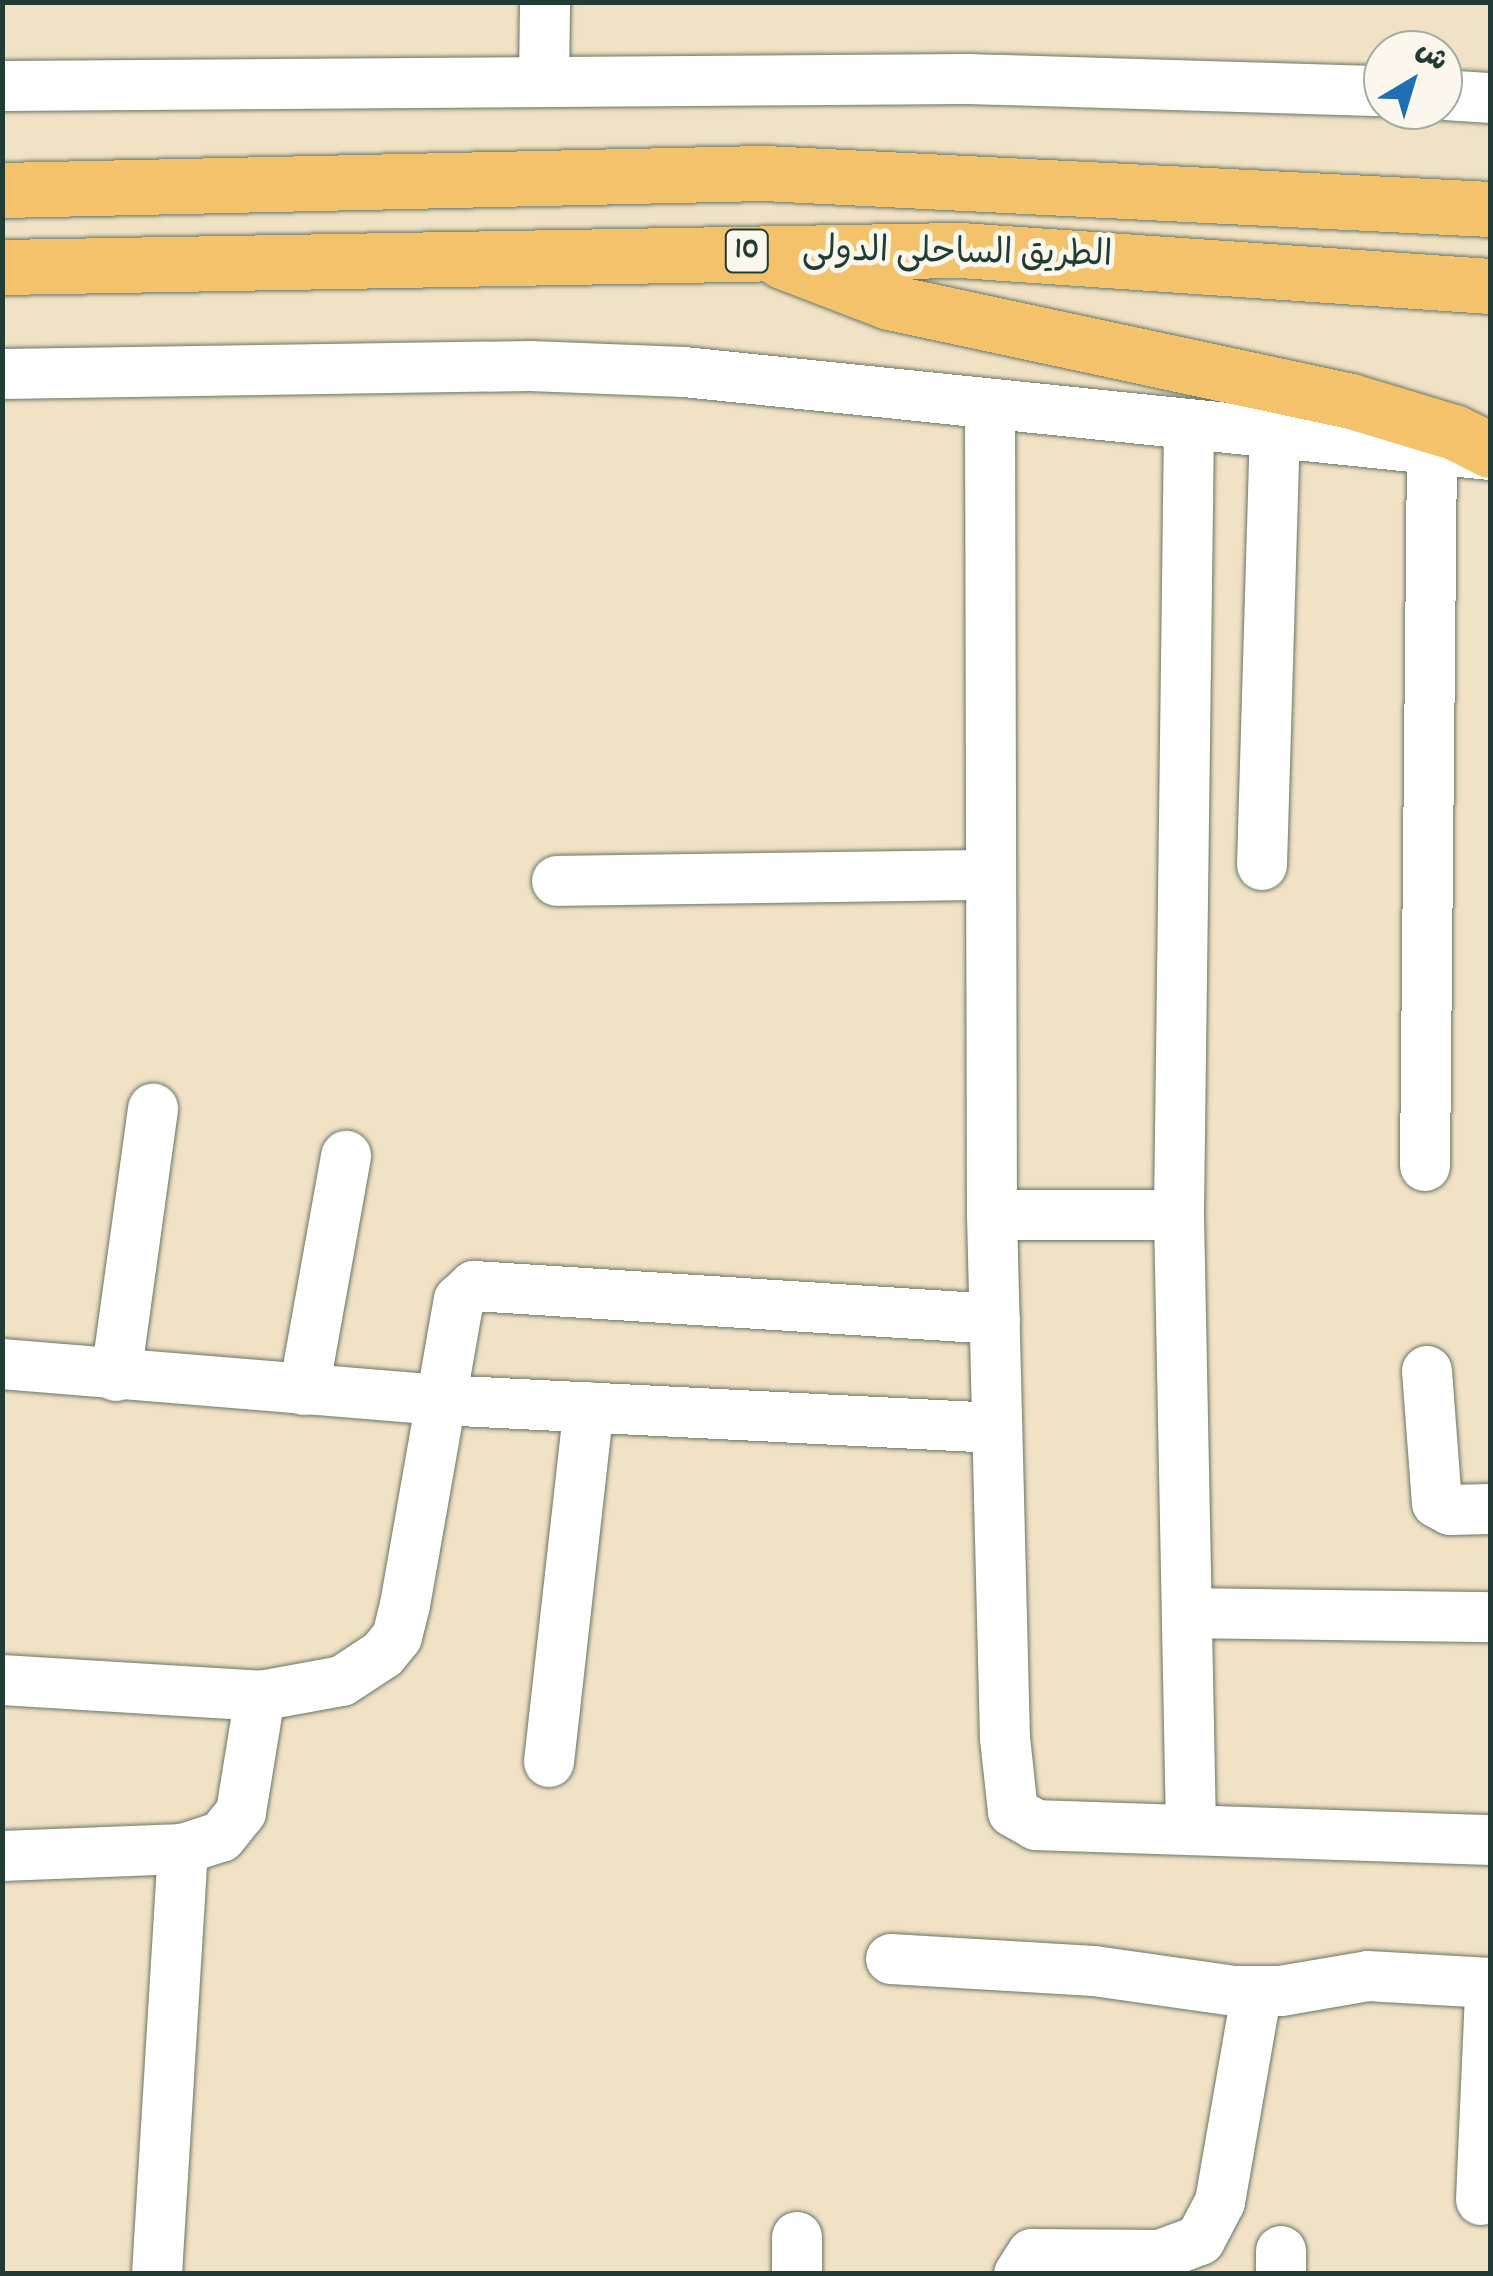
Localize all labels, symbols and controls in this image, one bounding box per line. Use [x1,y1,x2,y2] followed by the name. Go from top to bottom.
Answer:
[1363,30,1463,130] north arrow
[1406,33,1455,83] text: ش
[724,224,770,278] road number: 10
[801,231,1113,279] street label: الطريق الساحلى الدولى

